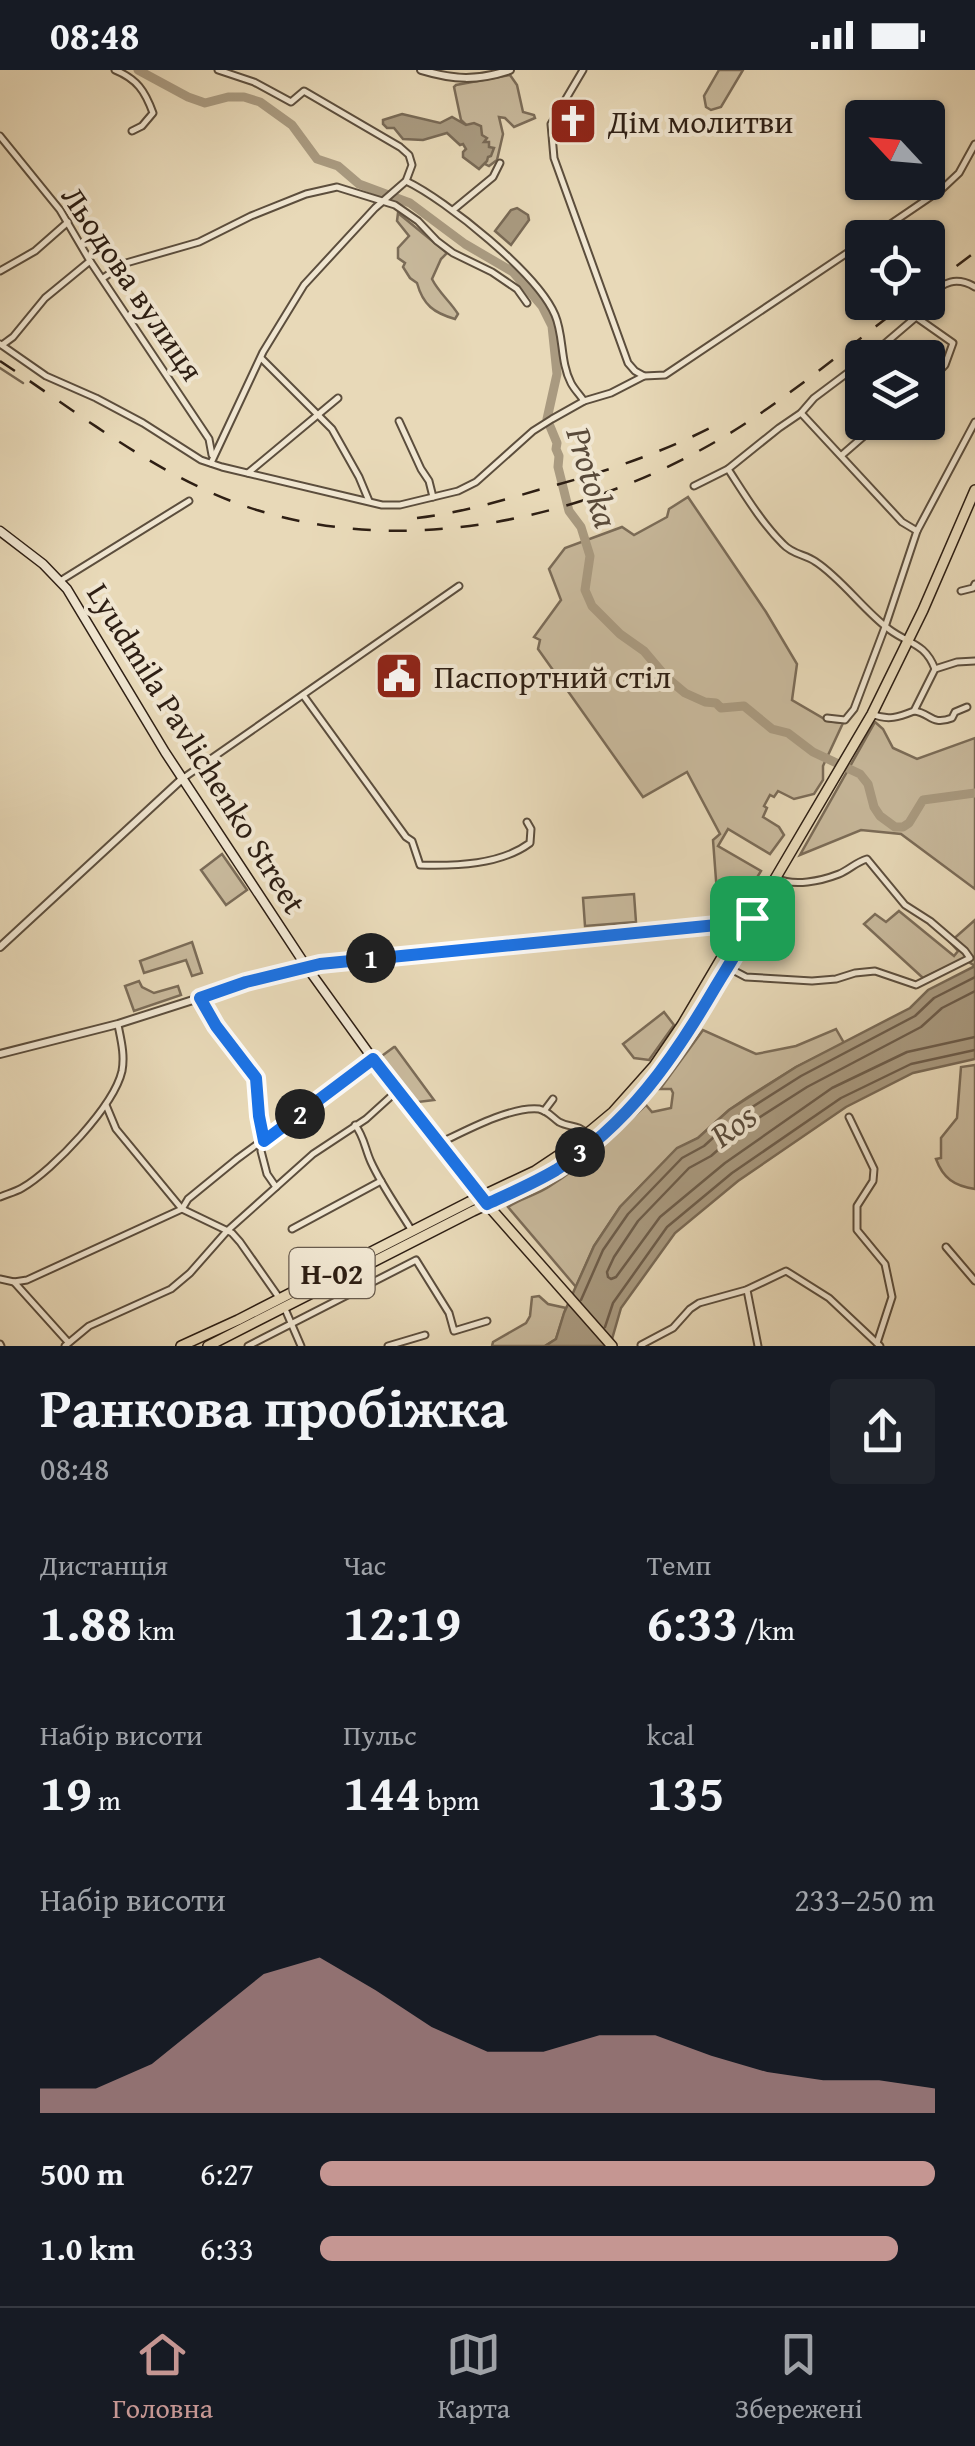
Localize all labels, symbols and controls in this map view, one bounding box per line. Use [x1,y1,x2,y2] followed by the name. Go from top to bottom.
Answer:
[50,7,140,63] text: 08:48
[547,95,599,147] church icon: Дім молитви
[607,98,793,145] place label: Дім молитви
[845,100,945,200] north arrow
[845,100,945,440] map controls
[50,176,216,390] street label: Льодова вулиця
[845,220,945,320] button: locate
[845,340,945,440] button: layers
[553,419,632,534] water label: Protoka
[76,573,318,923] street label: Lyudmila Pavlichenko Street
[373,650,425,702] public building icon: Паспортний стіл
[434,653,671,700] place label: Паспортний стіл
[710,876,795,961] pin
[725,891,780,946] icon: arrive
[346,933,396,983] pin: 1
[364,937,378,978] text: 1
[275,1089,325,1139] pin: 2
[698,1090,767,1160] water label: Ros
[293,1093,307,1134] text: 2
[555,1127,605,1177] pin: 3
[573,1131,587,1172] text: 3
[290,1248,374,1298] road number: Н-02
[40,1367,508,1447] text: Ранкова пробіжка
[830,1379,935,1484] button: share
[40,1445,109,1492] text: 08:48
[40,1544,168,1585] text: Дистанція
[343,1544,386,1585] text: Час
[647,1544,711,1585] text: Темп
[40,1585,132,1658] text: 1.88
[343,1585,461,1658] text: 12:19
[647,1585,739,1658] text: 6:33
[132,1609,175,1650] text: km
[739,1609,795,1650] text: /km
[40,1714,203,1755] text: Набір висоти
[343,1714,417,1755] text: Пульс
[647,1714,694,1755] text: kcal
[40,1755,92,1828] text: 19
[343,1755,421,1828] text: 144
[647,1755,724,1828] text: 135
[92,1779,121,1820] text: m
[421,1779,480,1820] text: bpm
[40,1876,226,1923] text: Набір висоти
[794,1876,935,1923] text: 233–250 m
[40,2150,124,2197] text: 500 m
[200,2150,254,2197] text: 6:27
[40,2225,135,2272] text: 1.0 km
[200,2225,254,2272] text: 6:33
[112,2327,213,2428] tab: Головна
[438,2327,510,2428] tab: Карта
[735,2327,863,2428] tab: Збережені

